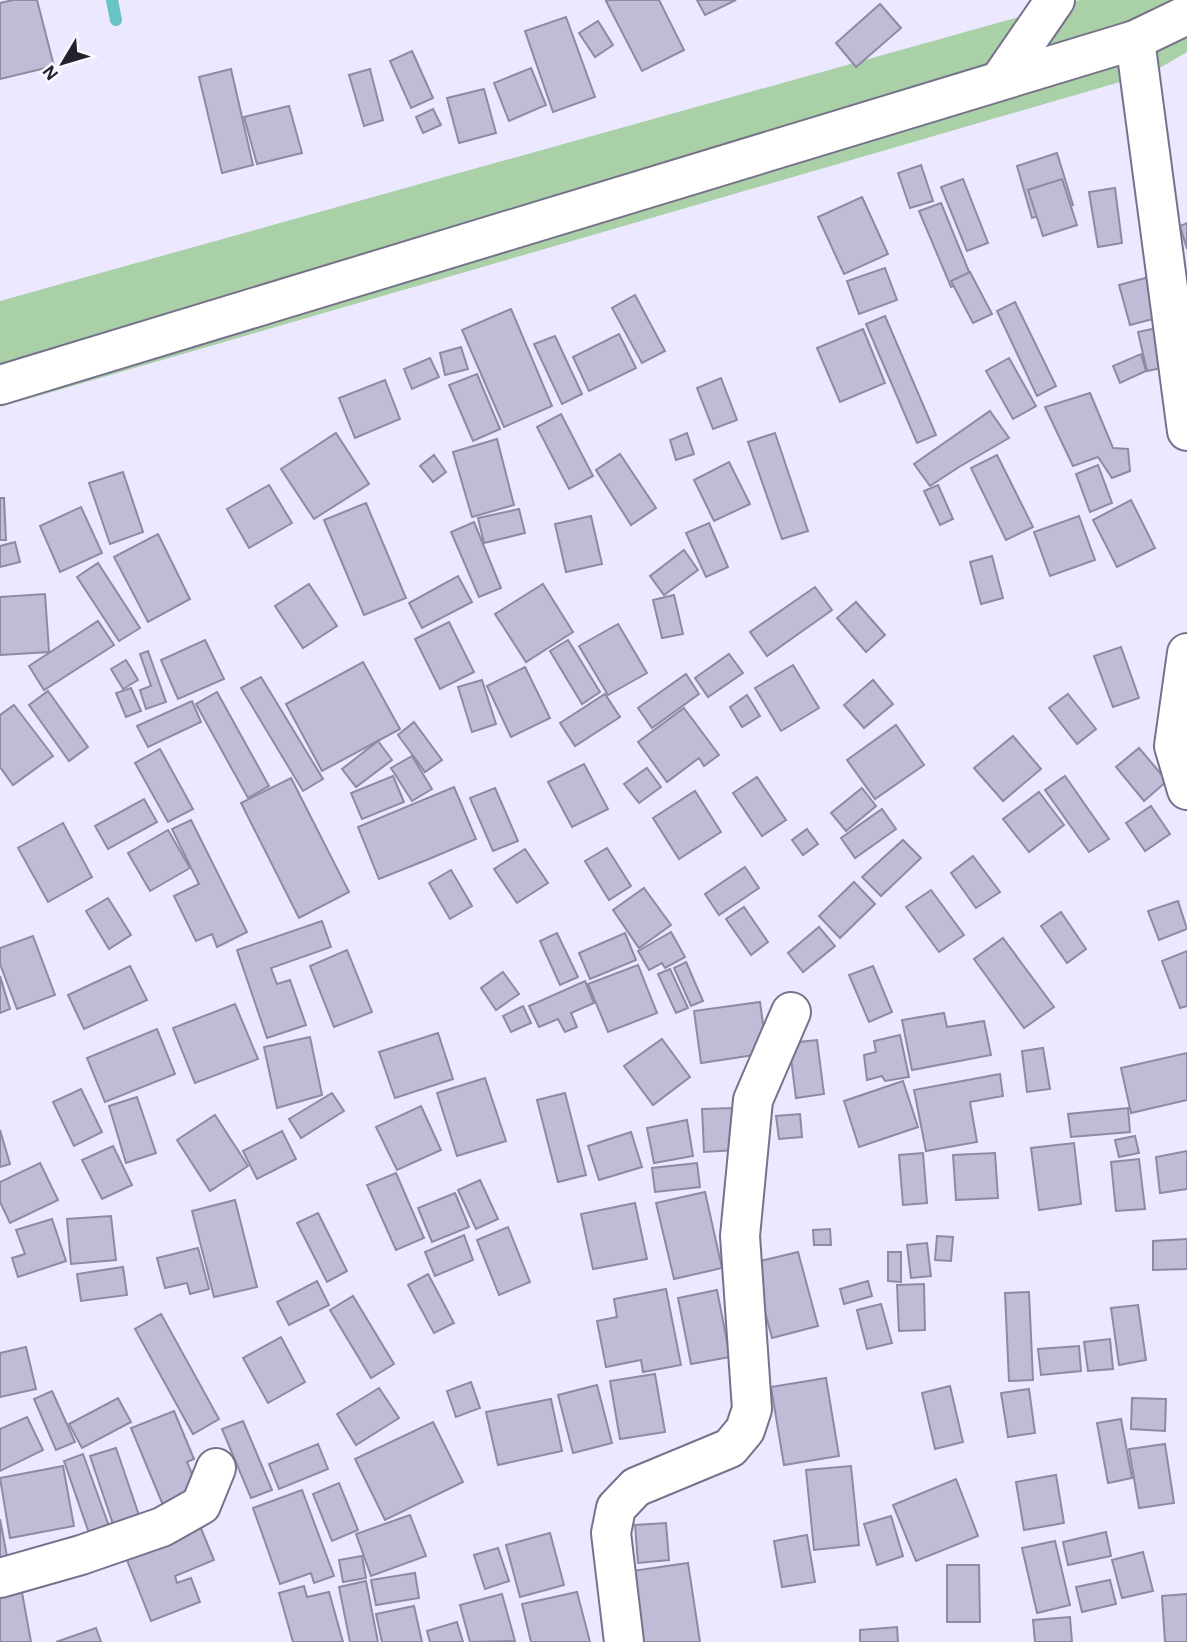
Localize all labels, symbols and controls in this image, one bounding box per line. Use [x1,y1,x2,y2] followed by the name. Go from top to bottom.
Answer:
[28,28,98,98] north arrow
[39,61,62,84] text: N

